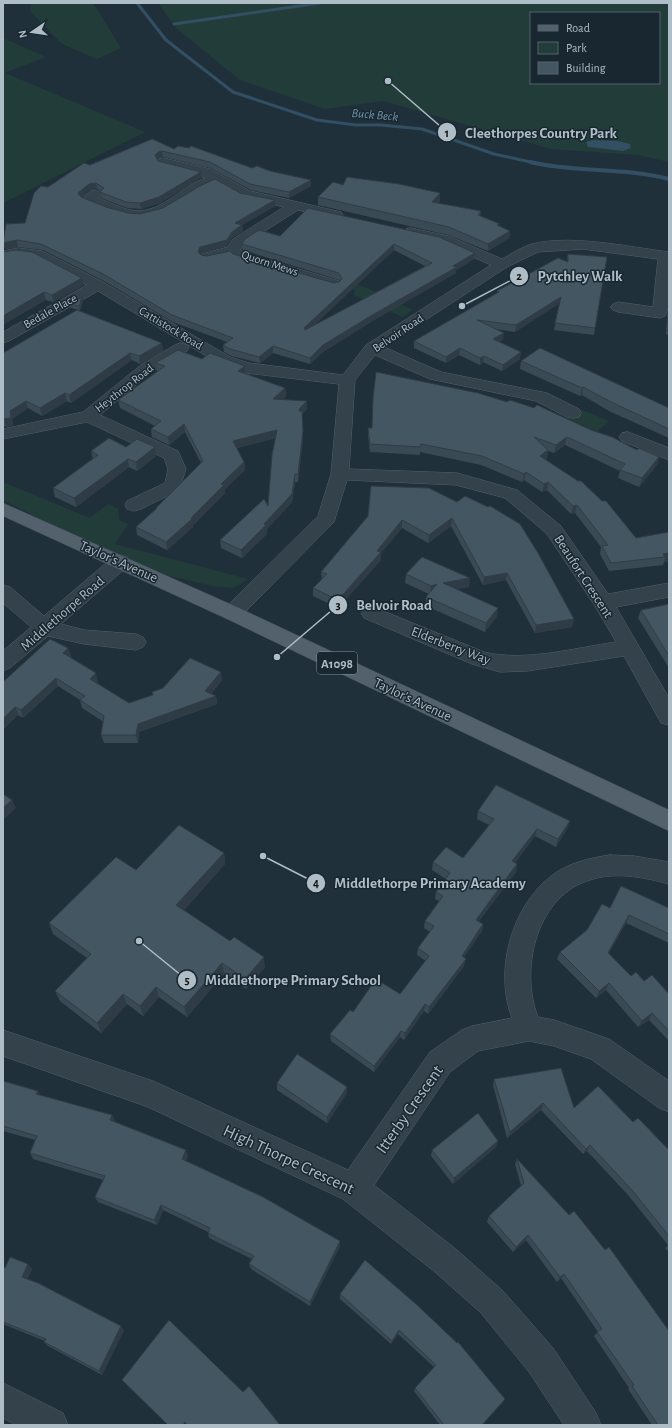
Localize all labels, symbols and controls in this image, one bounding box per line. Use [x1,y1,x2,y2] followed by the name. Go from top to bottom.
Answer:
[12,12,52,52] north arrow
[530,12,660,84] legend
[566,22,590,34] text: Road
[17,29,29,39] text: N
[566,42,587,54] text: Park
[566,62,606,74] text: Building
[351,107,399,124] water label: Buck Beck
[437,119,625,146] callout: Cleethorpes Country Park
[465,126,618,141] text: Cleethorpes Country Park
[445,127,449,139] text: 1
[240,248,300,279] street label: Quorn Mews
[509,262,630,289] callout: Pytchley Walk
[537,269,623,284] text: Pytchley Walk
[516,270,522,282] text: 2
[21,291,79,331] street label: Bedale Place
[137,304,205,352] street label: Cattistock Road
[370,312,426,354] street label: Belvoir Road
[93,362,156,415] street label: Heythrop Road
[551,532,615,621] street label: Beaufort Crescent
[77,538,160,585] street label: Taylor's Avenue
[18,574,107,654] street label: Middlethorpe Road
[328,591,440,618] callout: Belvoir Road
[356,598,432,613] text: Belvoir Road
[335,599,341,611] text: 3
[409,624,492,667] street label: Elderberry Way
[317,652,357,674] road number: A1098
[372,676,454,724] street label: Taylor's Avenue
[306,869,534,896] callout: Middlethorpe Primary Academy
[334,876,526,891] text: Middlethorpe Primary Academy
[313,877,319,889] text: 4
[177,966,389,993] callout: Middlethorpe Primary School
[205,973,381,988] text: Middlethorpe Primary School
[184,974,190,986] text: 5
[373,1062,447,1157] street label: Itterby Crescent
[221,1122,357,1197] street label: High Thorpe Crescent

